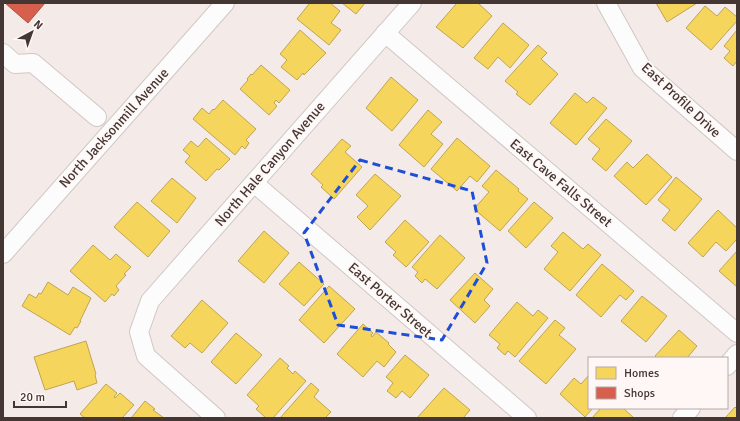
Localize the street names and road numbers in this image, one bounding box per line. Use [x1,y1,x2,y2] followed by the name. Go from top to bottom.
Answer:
[638,59,724,141] street label: East Profile Drive
[56,65,172,191] street label: North Jacksonmill Avenue
[211,98,329,230] street label: North Hale Canyon Avenue
[506,135,616,231] street label: East Cave Falls Street
[345,259,436,341] street label: East Porter Street

